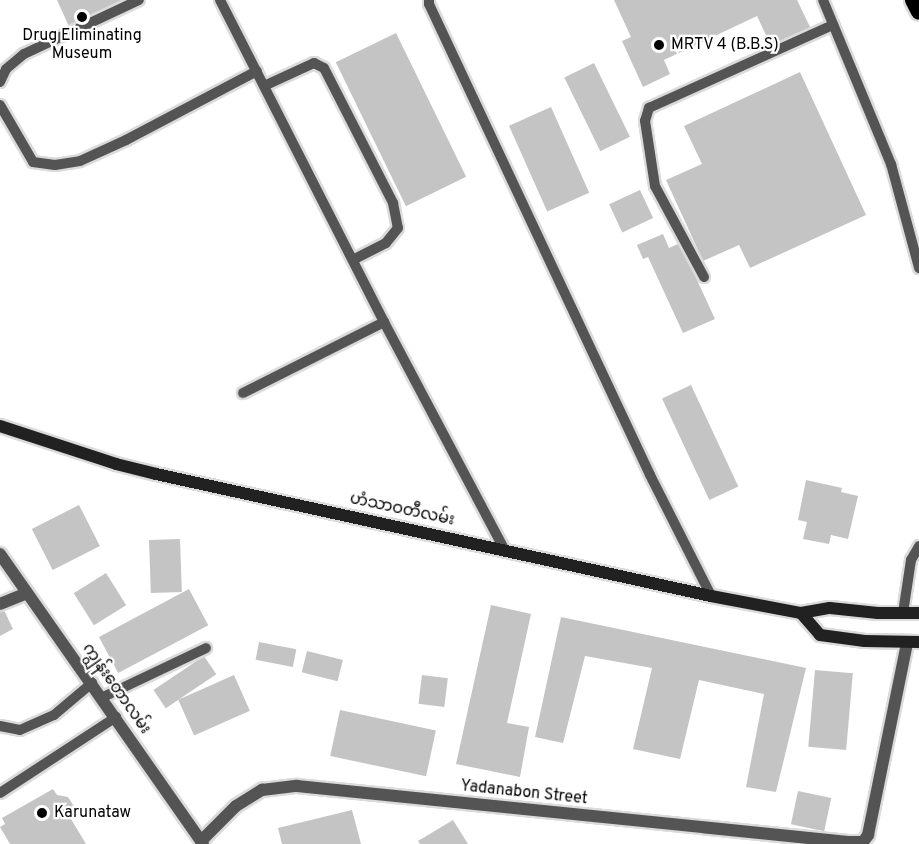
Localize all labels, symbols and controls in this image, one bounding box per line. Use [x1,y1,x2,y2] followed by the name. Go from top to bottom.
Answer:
[75,10,89,24] marker: Drug Eliminating Museum
[22,26,142,64] place label: Drug Eliminating Museum
[671,35,779,55] place label: MRTV 4 (B.B.S)
[652,38,666,52] marker: MRTV 4 (B.B.S)
[348,490,456,530] street label: ဟံသာဝတီလမ်း
[78,640,154,738] street label: ကျွန်းတောလမ်း
[459,777,589,809] street label: Yadanabon Street
[54,803,131,823] place label: Karunataw
[35,806,49,820] marker: Karunataw

